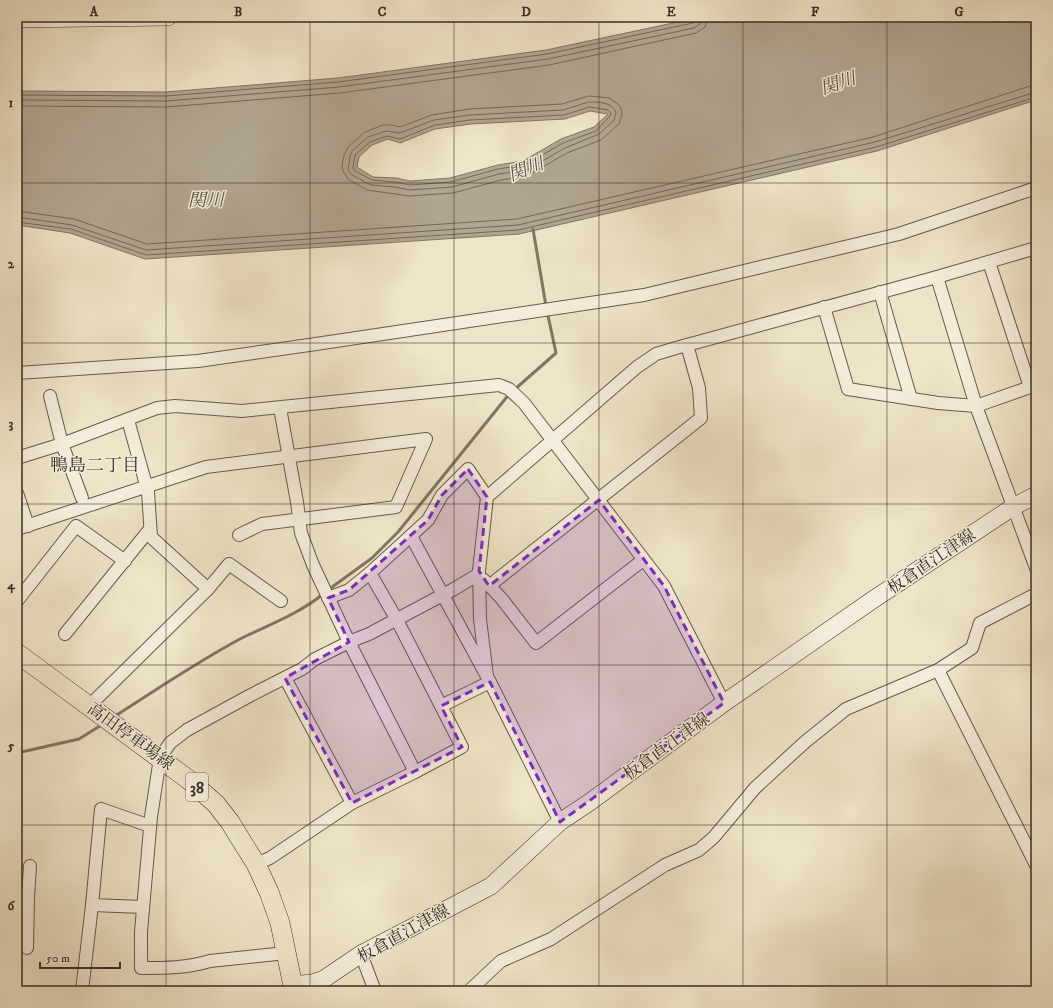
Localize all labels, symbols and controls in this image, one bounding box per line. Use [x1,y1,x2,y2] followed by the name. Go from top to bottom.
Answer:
[89,4,99,20] text: A
[234,4,242,20] text: B
[378,4,387,20] text: C
[521,4,531,20] text: D
[666,4,676,20] text: E
[811,4,820,20] text: F
[954,4,964,20] text: G
[818,67,861,100] water label: 関川
[9,95,14,111] text: 1
[506,152,549,187] water label: 関川
[188,190,226,212] water label: 関川
[8,256,15,272] text: 2
[9,416,14,432] text: 3
[50,455,140,477] district label: 鴨島二丁目
[883,524,980,599] street label: 板倉直江津線
[6,577,15,594] text: 4
[83,698,178,776] street label: 高田停車場線
[619,708,714,786] street label: 板倉直江津線
[7,738,15,754] text: 5
[186,773,208,801] road number: 38
[8,898,16,914] text: 6
[354,900,453,968] street label: 板倉直江津線
[40,944,120,970] scale bar
[46,951,70,966] text: 50 m

